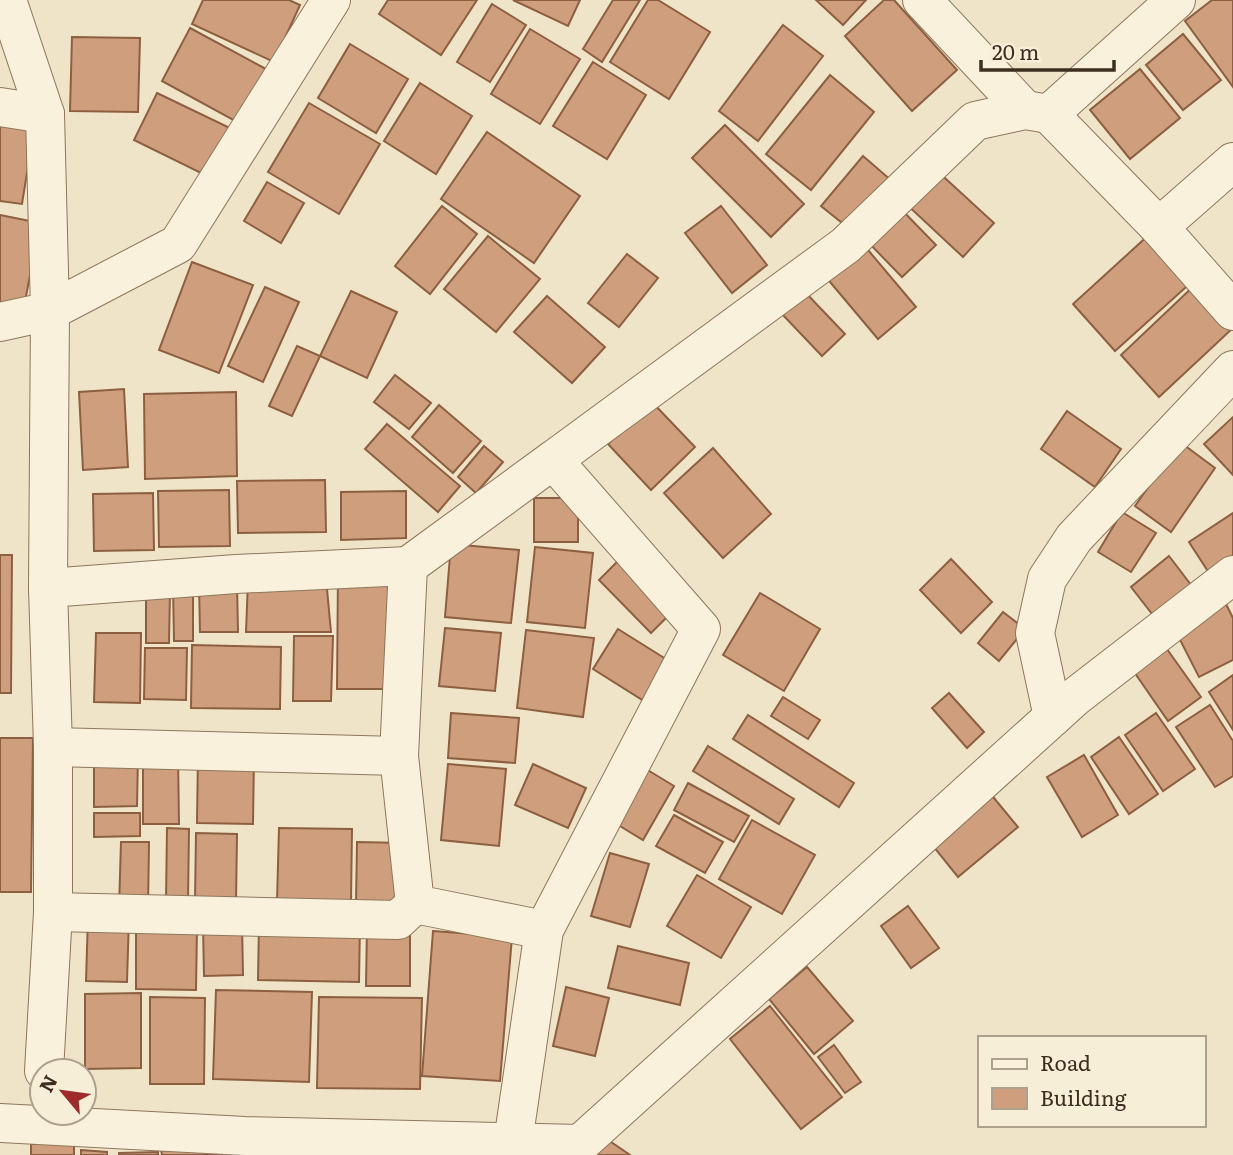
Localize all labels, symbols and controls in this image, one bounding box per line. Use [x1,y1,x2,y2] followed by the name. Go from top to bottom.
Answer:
[981,28,1114,72] scale bar
[992,35,1039,66] text: 20 m
[978,1036,1205,1127] legend
[1040,1046,1091,1077] text: Road
[28,1057,98,1127] north arrow
[31,1069,63,1097] text: N
[1040,1081,1127,1112] text: Building

